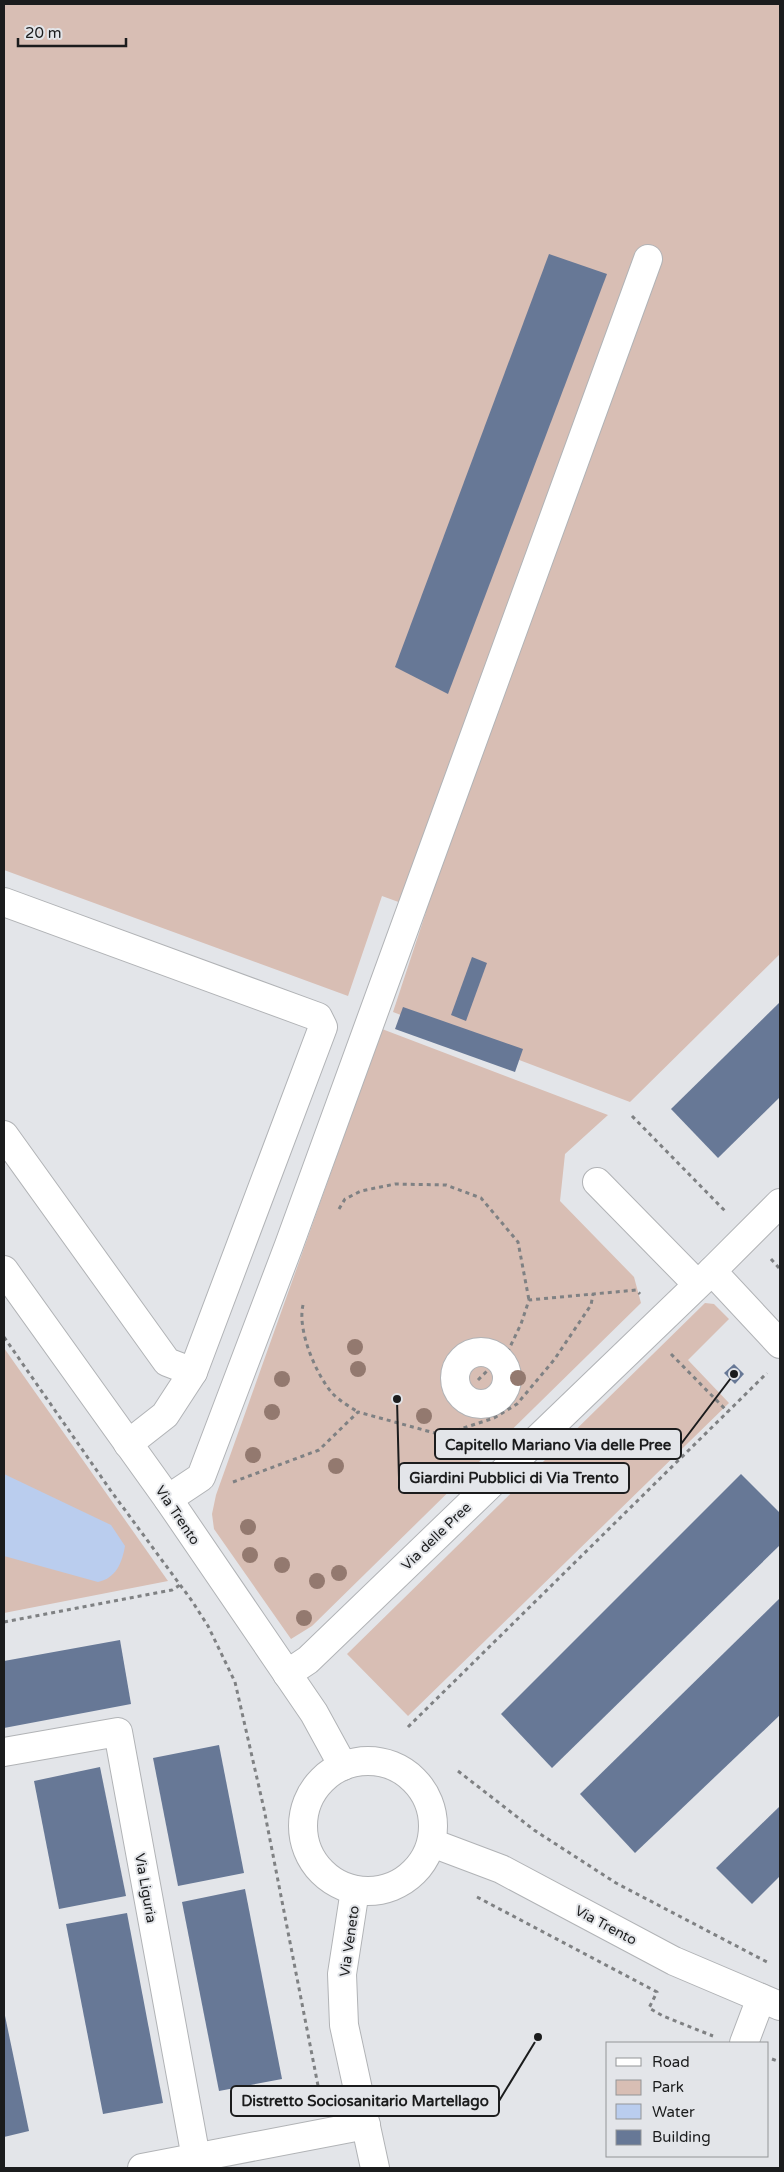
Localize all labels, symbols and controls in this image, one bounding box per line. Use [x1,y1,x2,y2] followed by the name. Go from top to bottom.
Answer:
[18,15,125,47] scale bar
[25,24,62,42] text: 20 m
[435,1429,681,1459] callout: Capitello Mariano Via delle Pree
[445,1436,672,1455] text: Capitello Mariano Via delle Pree
[399,1463,629,1493] callout: Giardini Pubblici di Via Trento
[409,1469,619,1487] text: Giardini Pubblici di Via Trento
[152,1483,203,1548] street label: Via Trento
[398,1499,475,1574] street label: Via delle Pree
[131,1852,160,1924] street label: Via Liguria
[572,1902,640,1949] street label: Via Trento
[336,1904,363,1978] street label: Via Veneto
[606,2042,769,2157] legend
[652,2053,690,2071] text: Road
[652,2078,684,2096] text: Park
[231,2086,499,2116] callout: Distretto Sociosanitario Martellago
[241,2092,489,2111] text: Distretto Sociosanitario Martellago
[652,2103,695,2121] text: Water
[652,2128,711,2146] text: Building

